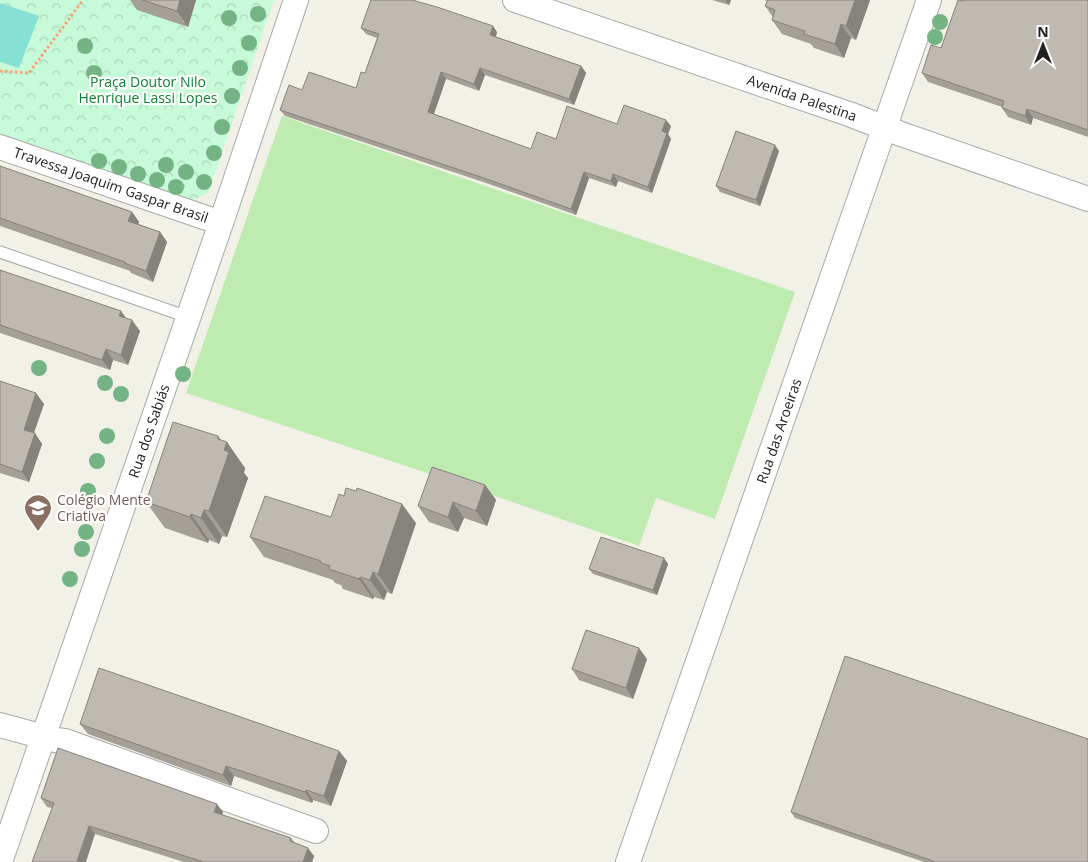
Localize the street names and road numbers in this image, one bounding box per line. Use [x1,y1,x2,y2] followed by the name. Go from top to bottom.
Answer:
[745,70,860,125] street label: Avenida Palestina
[11,142,211,227] street label: Travessa Joaquim Gaspar Brasil
[752,376,805,486] street label: Rua das Aroeiras
[124,381,174,480] street label: Rua dos Sabiás

